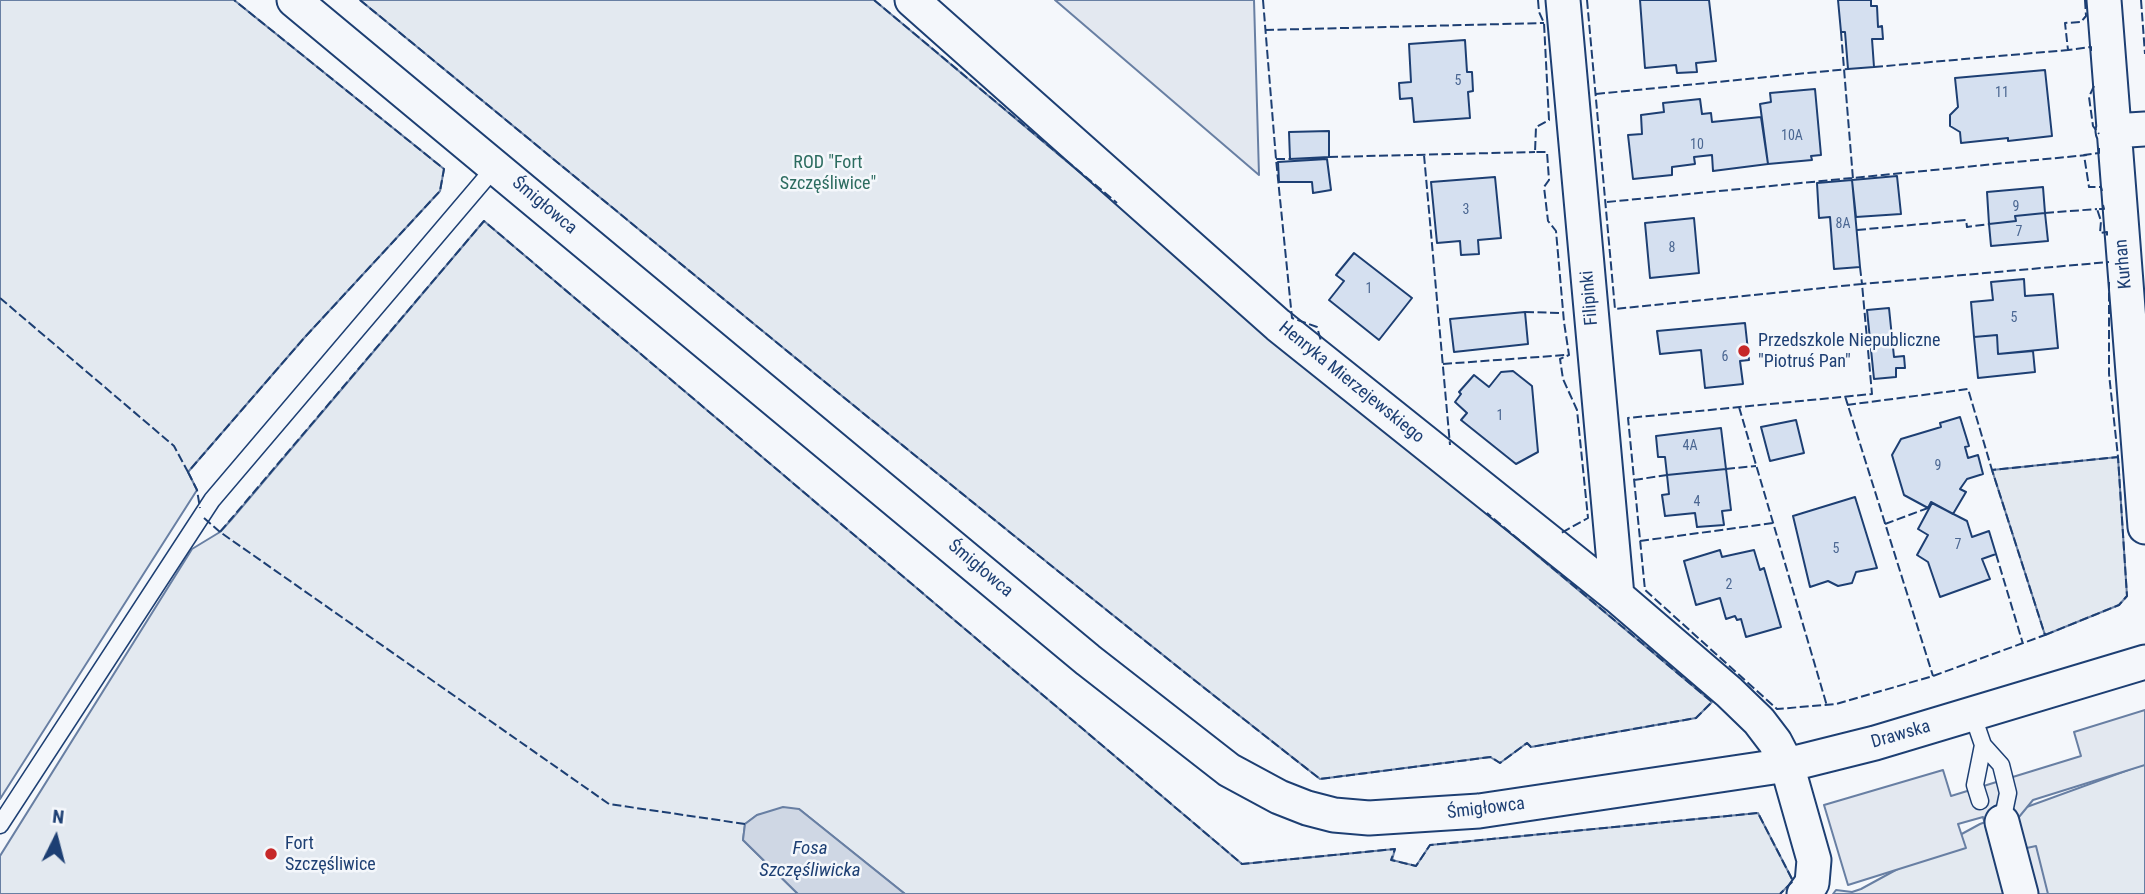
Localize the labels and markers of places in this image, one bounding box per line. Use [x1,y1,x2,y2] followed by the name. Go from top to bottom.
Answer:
[1758,330,1940,372] place label: Przedszkole Niepubliczne "Piotruś Pan"
[1736,343,1752,359] marker: Przedszkole Niepubliczne "Piotruś Pan"
[285,833,376,876] place label: Fort Szczęśliwice
[263,846,279,862] marker: Fort Szczęśliwice

